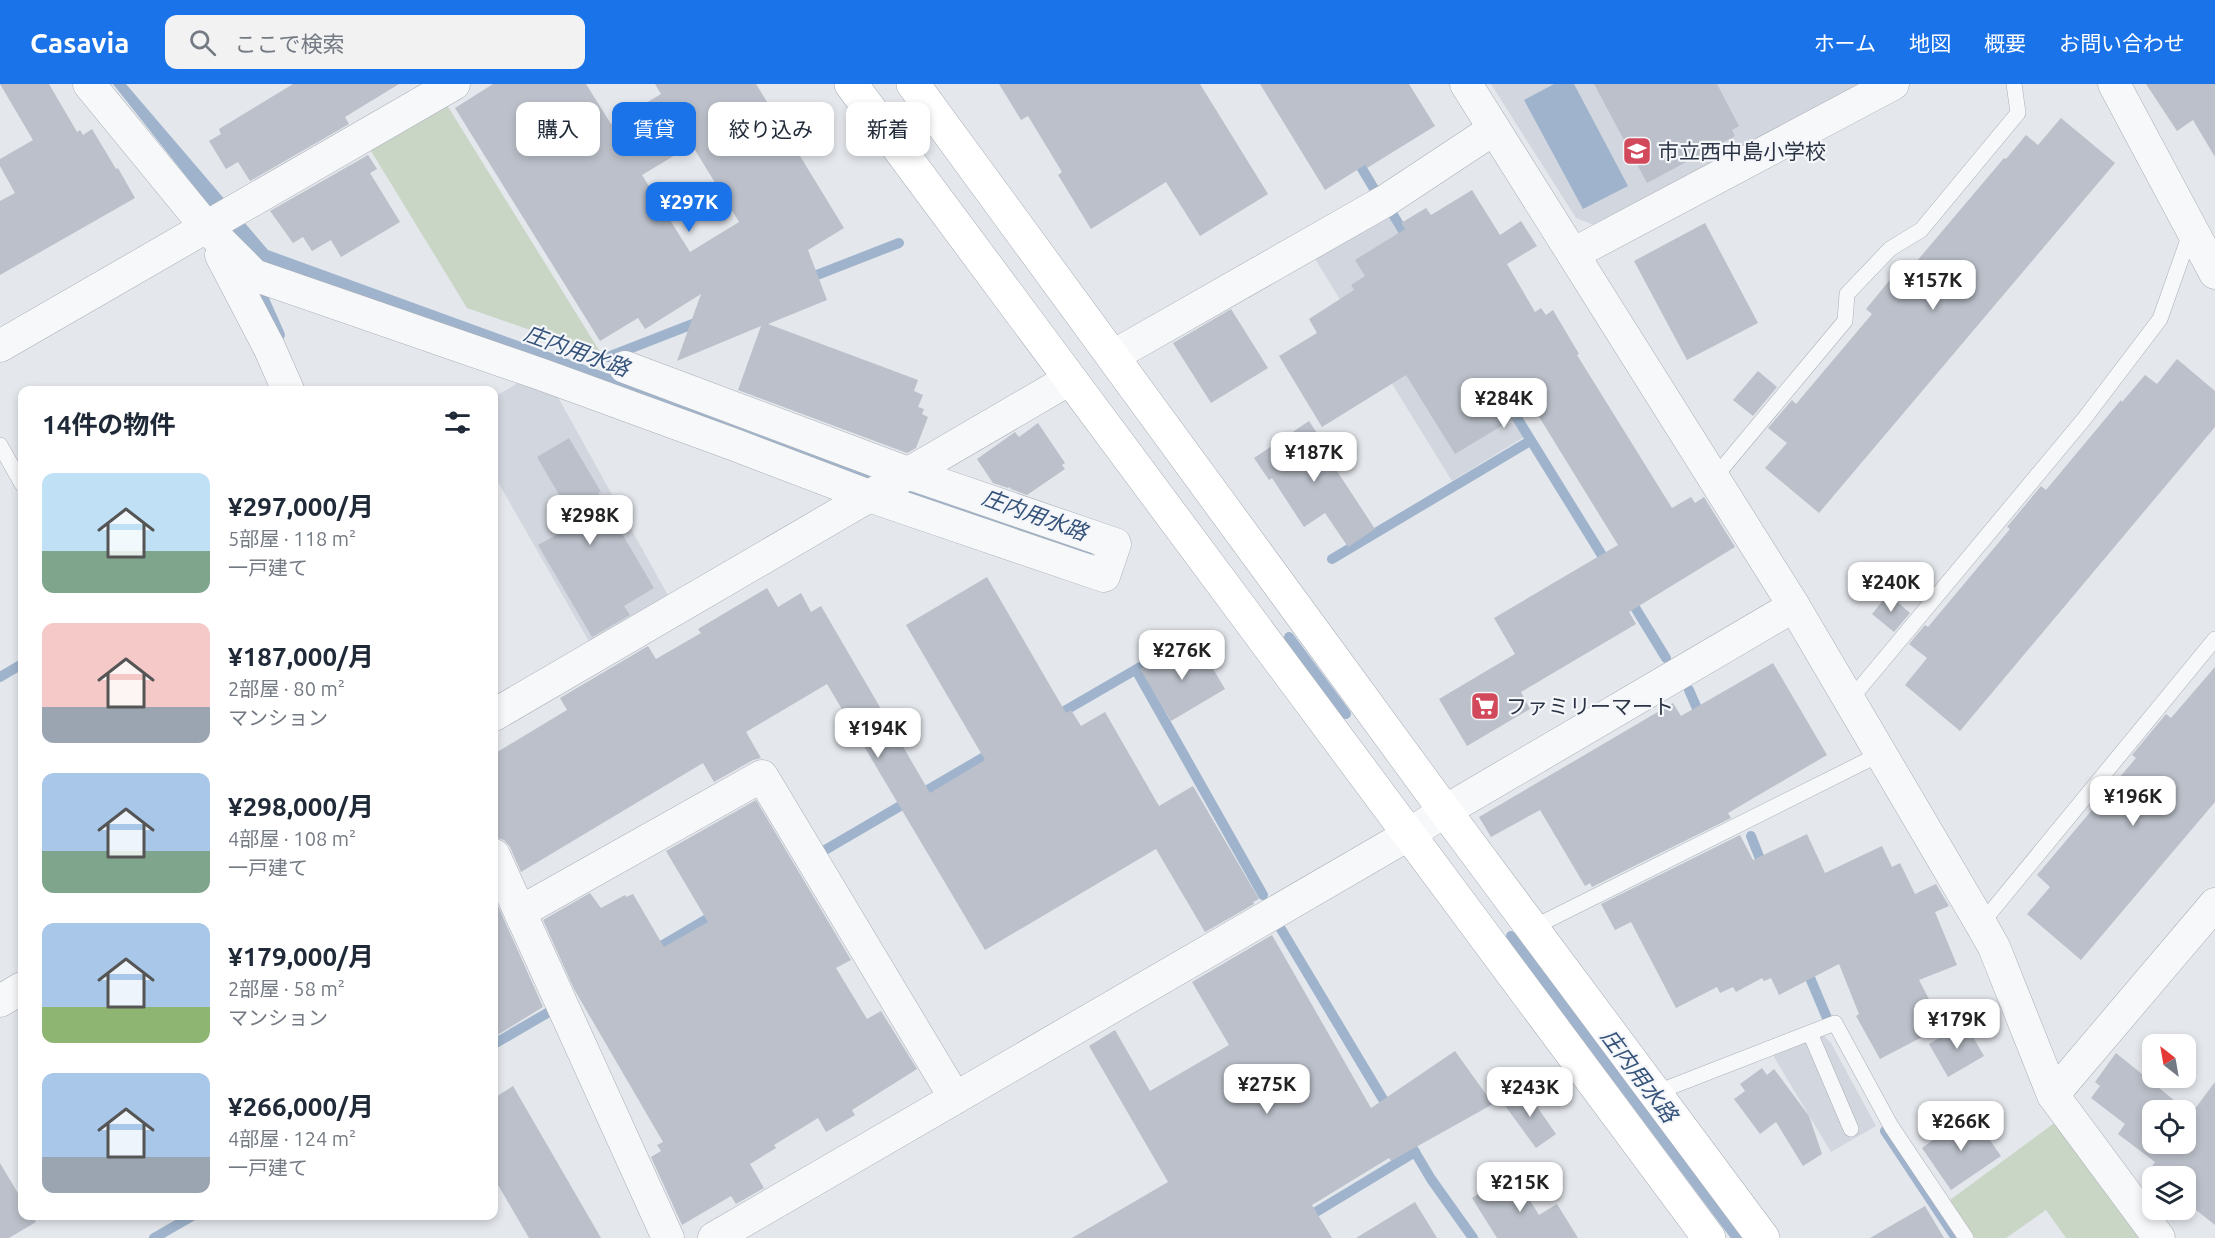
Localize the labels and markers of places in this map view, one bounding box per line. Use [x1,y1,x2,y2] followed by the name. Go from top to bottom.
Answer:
[1621,135,1653,167] school or university icon: 市立西中島小学校
[1658,139,1826,163] place label: 市立西中島小学校
[647,182,731,233] pin: ¥297K
[1891,260,1975,311] pin: ¥157K
[1462,378,1546,429] pin: ¥284K
[1272,432,1356,483] pin: ¥187K
[548,495,632,546] pin: ¥298K
[1849,562,1933,613] pin: ¥240K
[1140,630,1224,681] pin: ¥276K
[1469,690,1501,722] supermarket icon: ファミリーマート
[1506,694,1674,718] place label: ファミリーマート
[836,708,920,759] pin: ¥194K
[2091,776,2175,827] pin: ¥196K
[1915,999,1999,1050] pin: ¥179K
[1225,1064,1309,1115] pin: ¥275K
[1488,1067,1572,1118] pin: ¥243K
[1919,1101,2003,1152] pin: ¥266K
[1478,1162,1562,1213] pin: ¥215K

